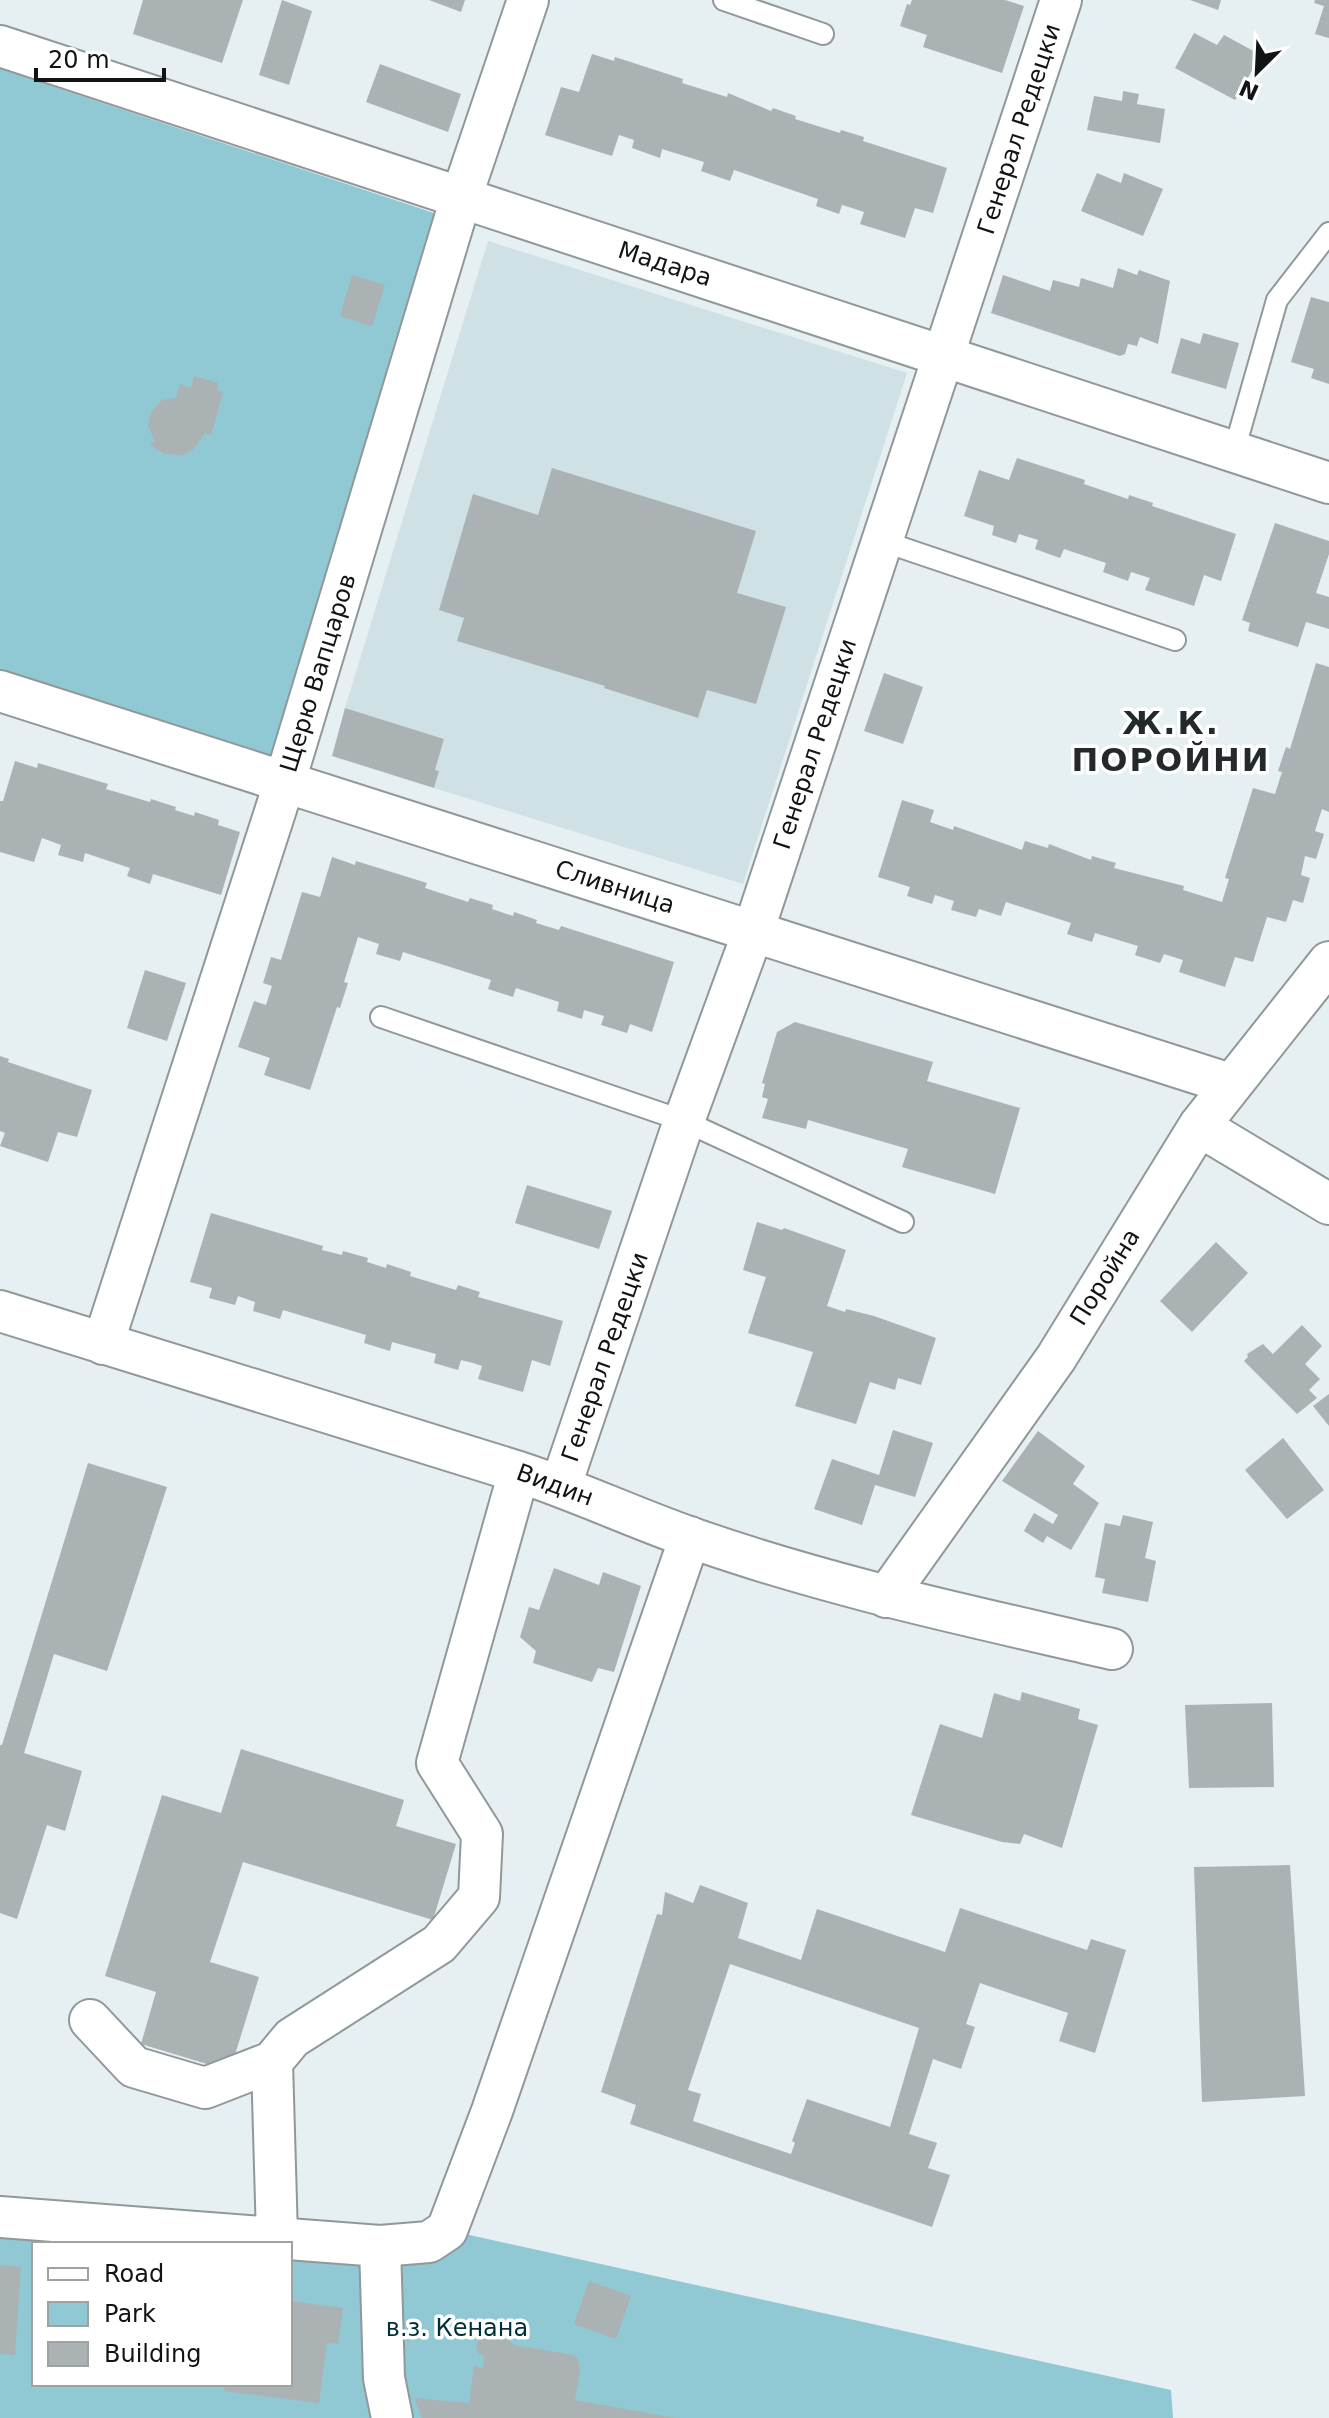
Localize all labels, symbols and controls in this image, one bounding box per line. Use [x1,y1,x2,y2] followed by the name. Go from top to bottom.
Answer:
[972,20,1066,238] street label: Генерал Редецки
[36,32,164,82] scale bar
[1217,32,1297,112] north arrow
[48,46,110,74] text: 20 m
[1236,75,1263,105] text: N
[615,236,715,292] street label: Мадара
[274,570,362,776] street label: Щерю Вапцаров
[768,635,862,853] street label: Генерал Редецки
[1072,704,1270,779] district label: Ж.К. ПОРОЙНИ
[552,854,678,920] street label: Сливница
[1064,1224,1146,1330] street label: Поройна
[556,1249,654,1465] street label: Генерал Редецки
[513,1458,597,1512] street label: Видин
[32,2242,292,2386] legend
[104,2260,164,2288] text: Road
[104,2300,156,2328] text: Park
[386,2314,528,2342] park label: в.з. Кенана
[104,2340,201,2368] text: Building

